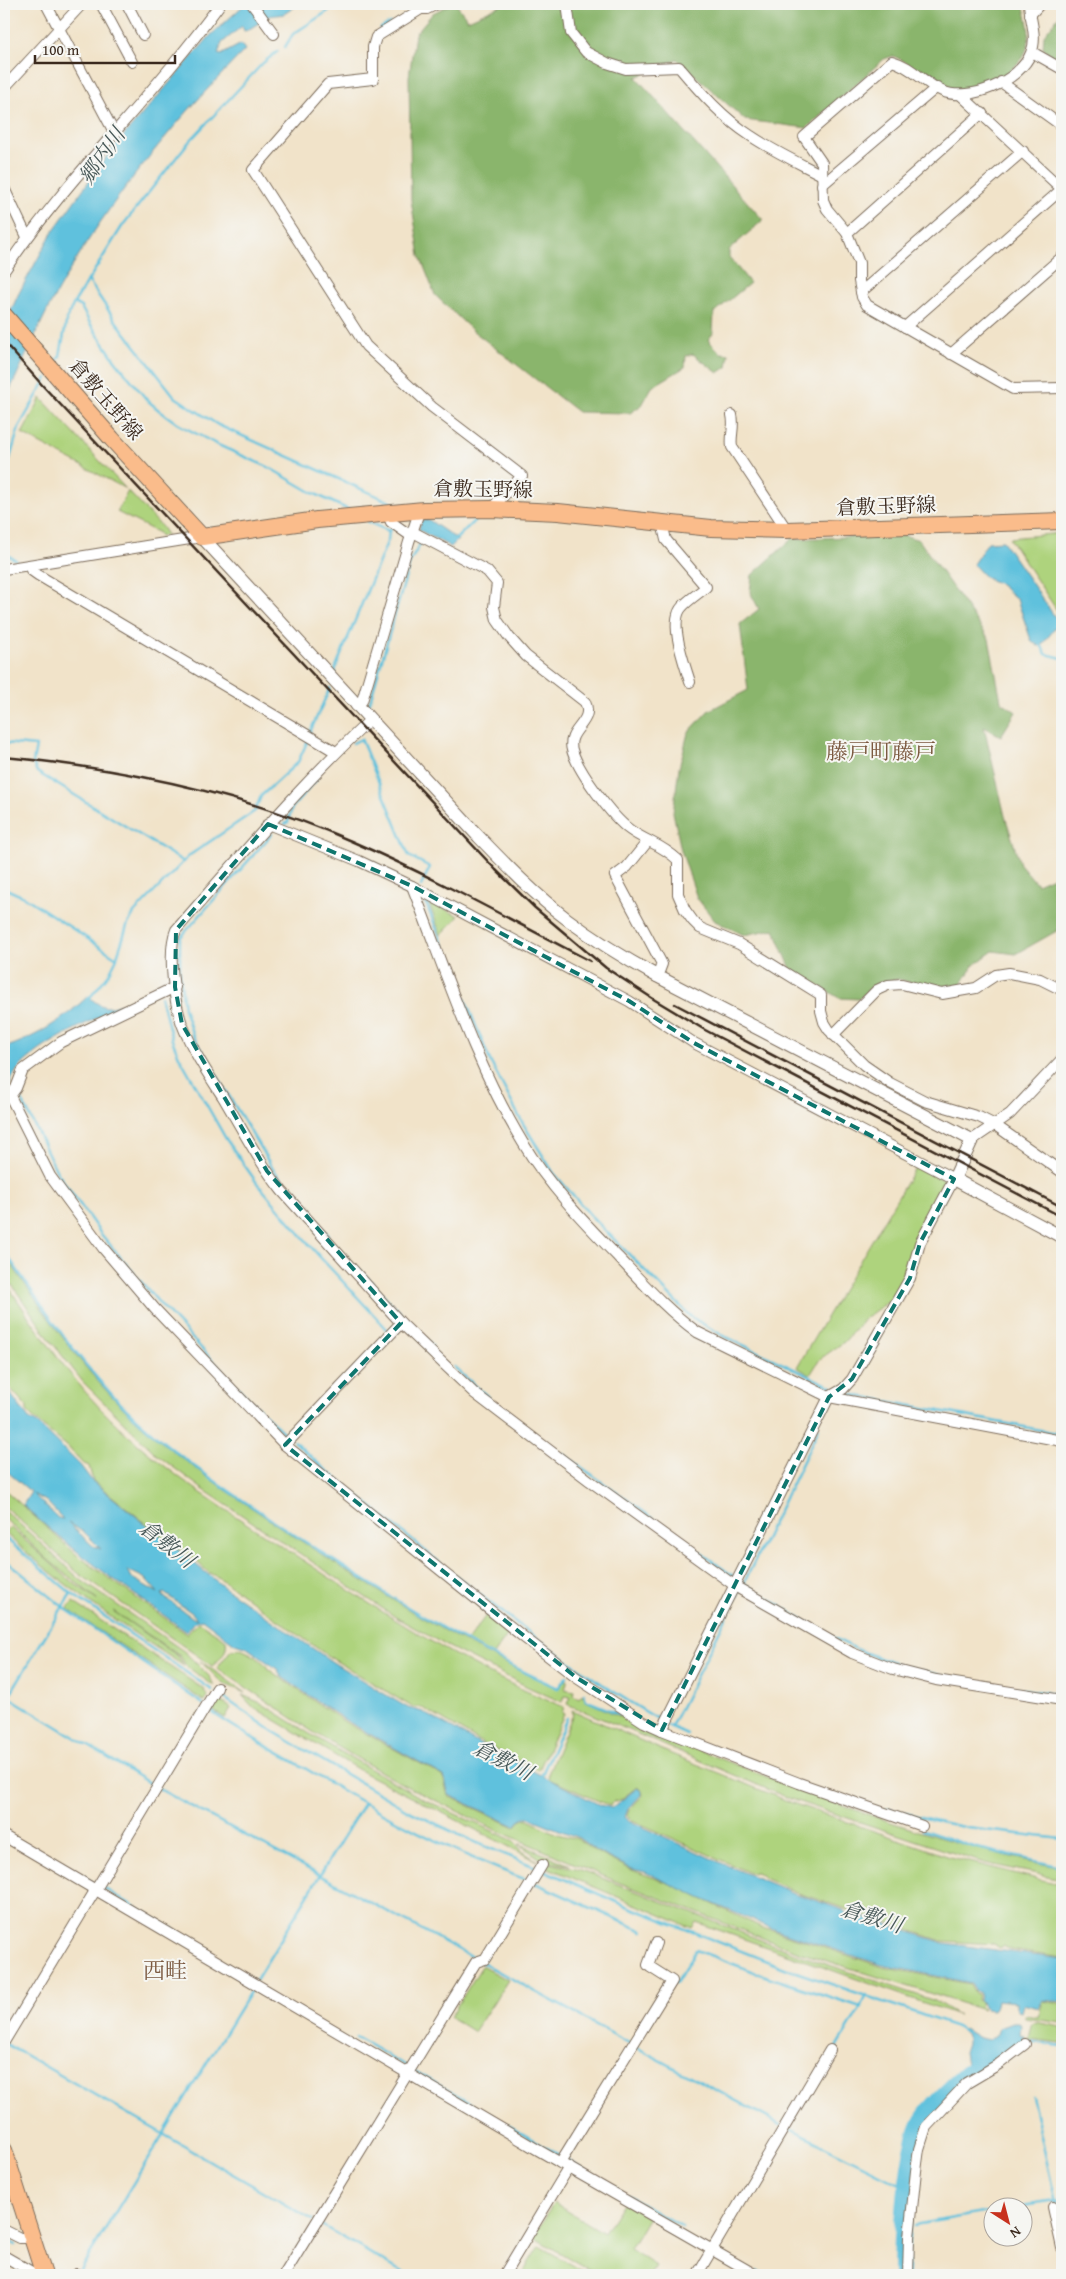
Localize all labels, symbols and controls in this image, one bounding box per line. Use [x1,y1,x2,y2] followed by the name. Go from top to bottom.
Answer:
[35,32,175,64] scale bar
[42,39,80,60] text: 100 m
[71,119,134,190] water label: 郷内川
[63,351,150,446] street label: 倉敷玉野線
[433,473,533,504] street label: 倉敷玉野線
[836,489,936,522] street label: 倉敷玉野線
[826,735,936,767] district label: 藤戸町藤戸
[133,1512,203,1576] water label: 倉敷川
[468,1731,540,1789] water label: 倉敷川
[837,1892,909,1941] water label: 倉敷川
[143,1954,187,1986] district label: 西畦
[984,2196,1034,2246] north arrow
[1005,2222,1025,2244] text: N

